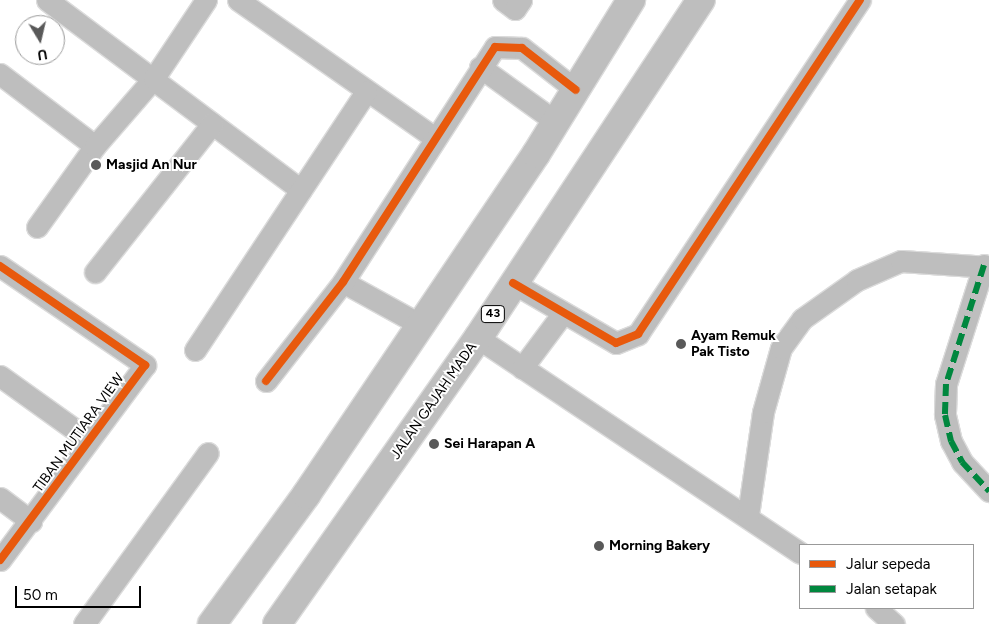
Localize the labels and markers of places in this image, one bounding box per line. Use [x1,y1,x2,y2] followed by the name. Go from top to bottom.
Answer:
[106,157,197,173] place label: Masjid An Nur
[90,159,102,171] marker: Masjid An Nur
[691,328,776,361] place label: Ayam Remuk Pak Tisto
[675,338,687,350] marker: Ayam Remuk Pak Tisto
[444,436,535,452] place label: Sei Harapan A
[428,438,440,450] marker: Sei Harapan A
[609,538,710,554] place label: Morning Bakery
[593,540,605,552] marker: Morning Bakery

